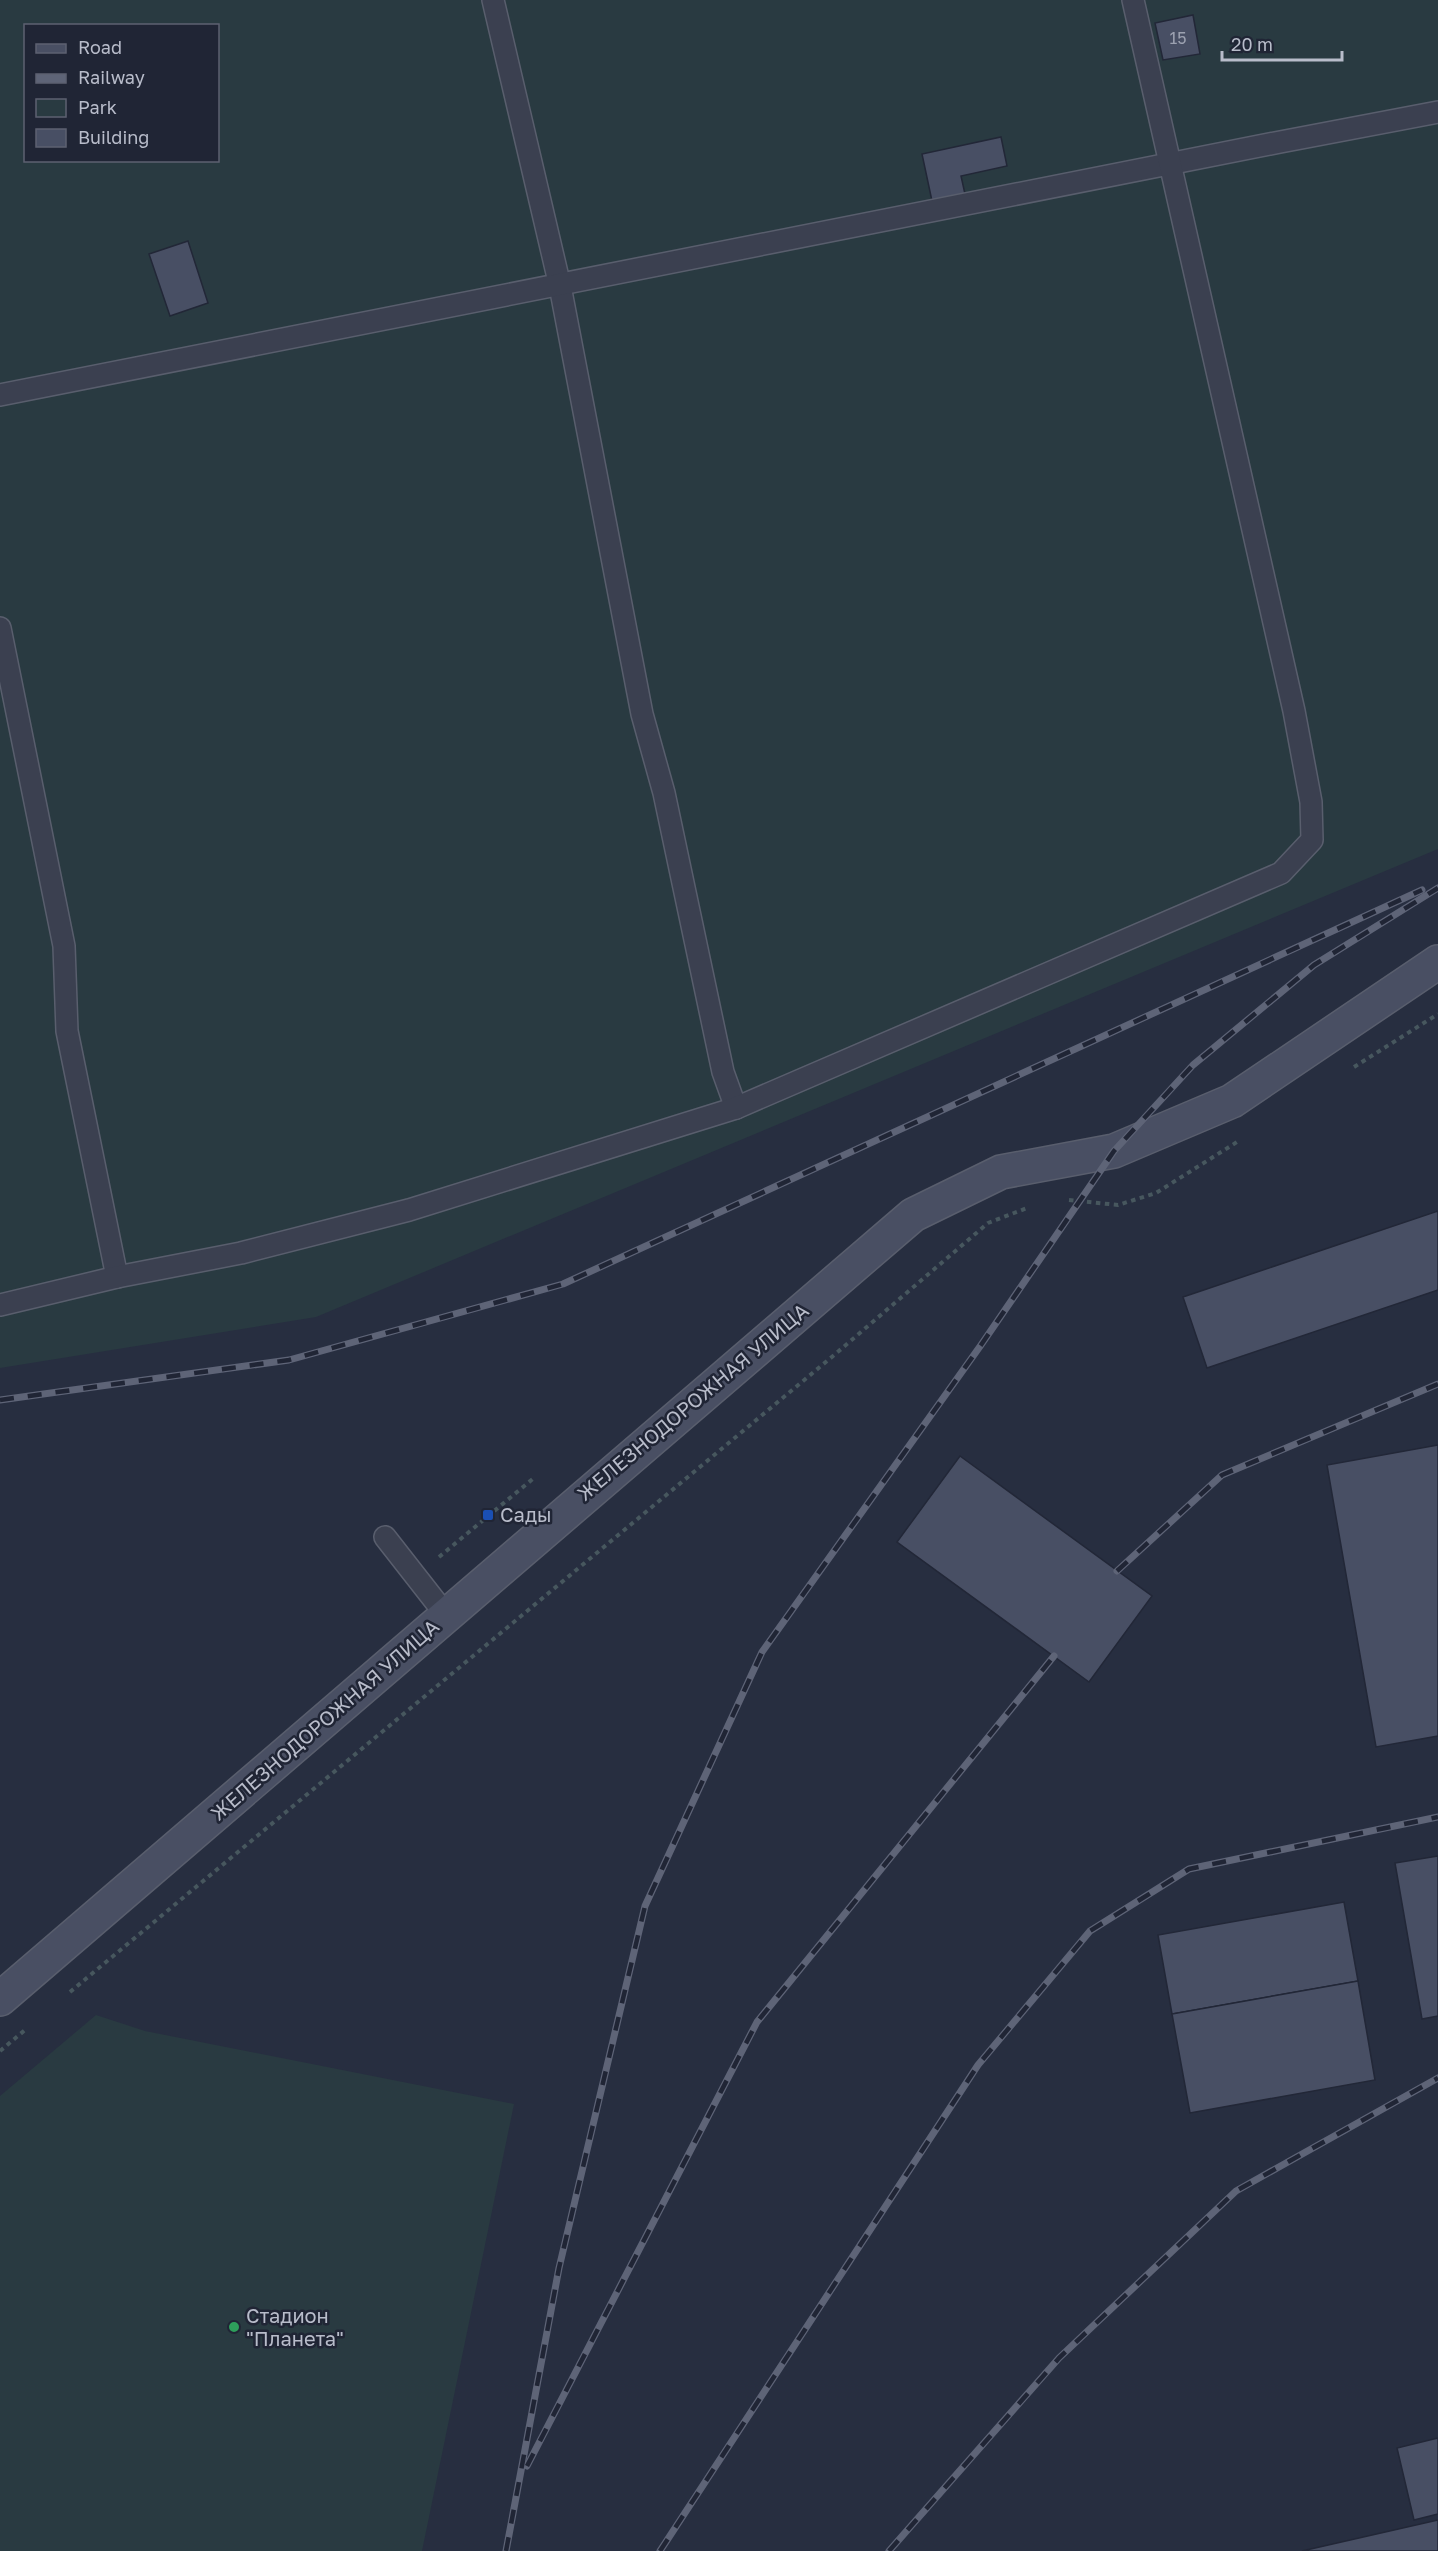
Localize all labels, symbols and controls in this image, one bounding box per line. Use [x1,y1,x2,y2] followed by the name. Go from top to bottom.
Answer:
[24,24,219,162] legend
[1222,24,1342,62] scale bar
[1169,28,1187,48] house number: 15
[1231,33,1273,55] text: 20 m
[78,36,122,58] text: Road
[78,66,145,88] text: Railway
[78,96,117,118] text: Park
[78,126,149,148] text: Building
[572,1297,813,1505] street label: ЖЕЛЕЗНОДОРОЖНАЯ УЛИЦА
[500,1502,552,1526] place label: Сады
[481,1508,495,1522] marker: Сады
[205,1614,443,1825] street label: ЖЕЛЕЗНОДОРОЖНАЯ УЛИЦА
[246,2303,344,2350] place label: Стадион "Планета"
[227,2320,241,2334] marker: Стадион "Планета"

